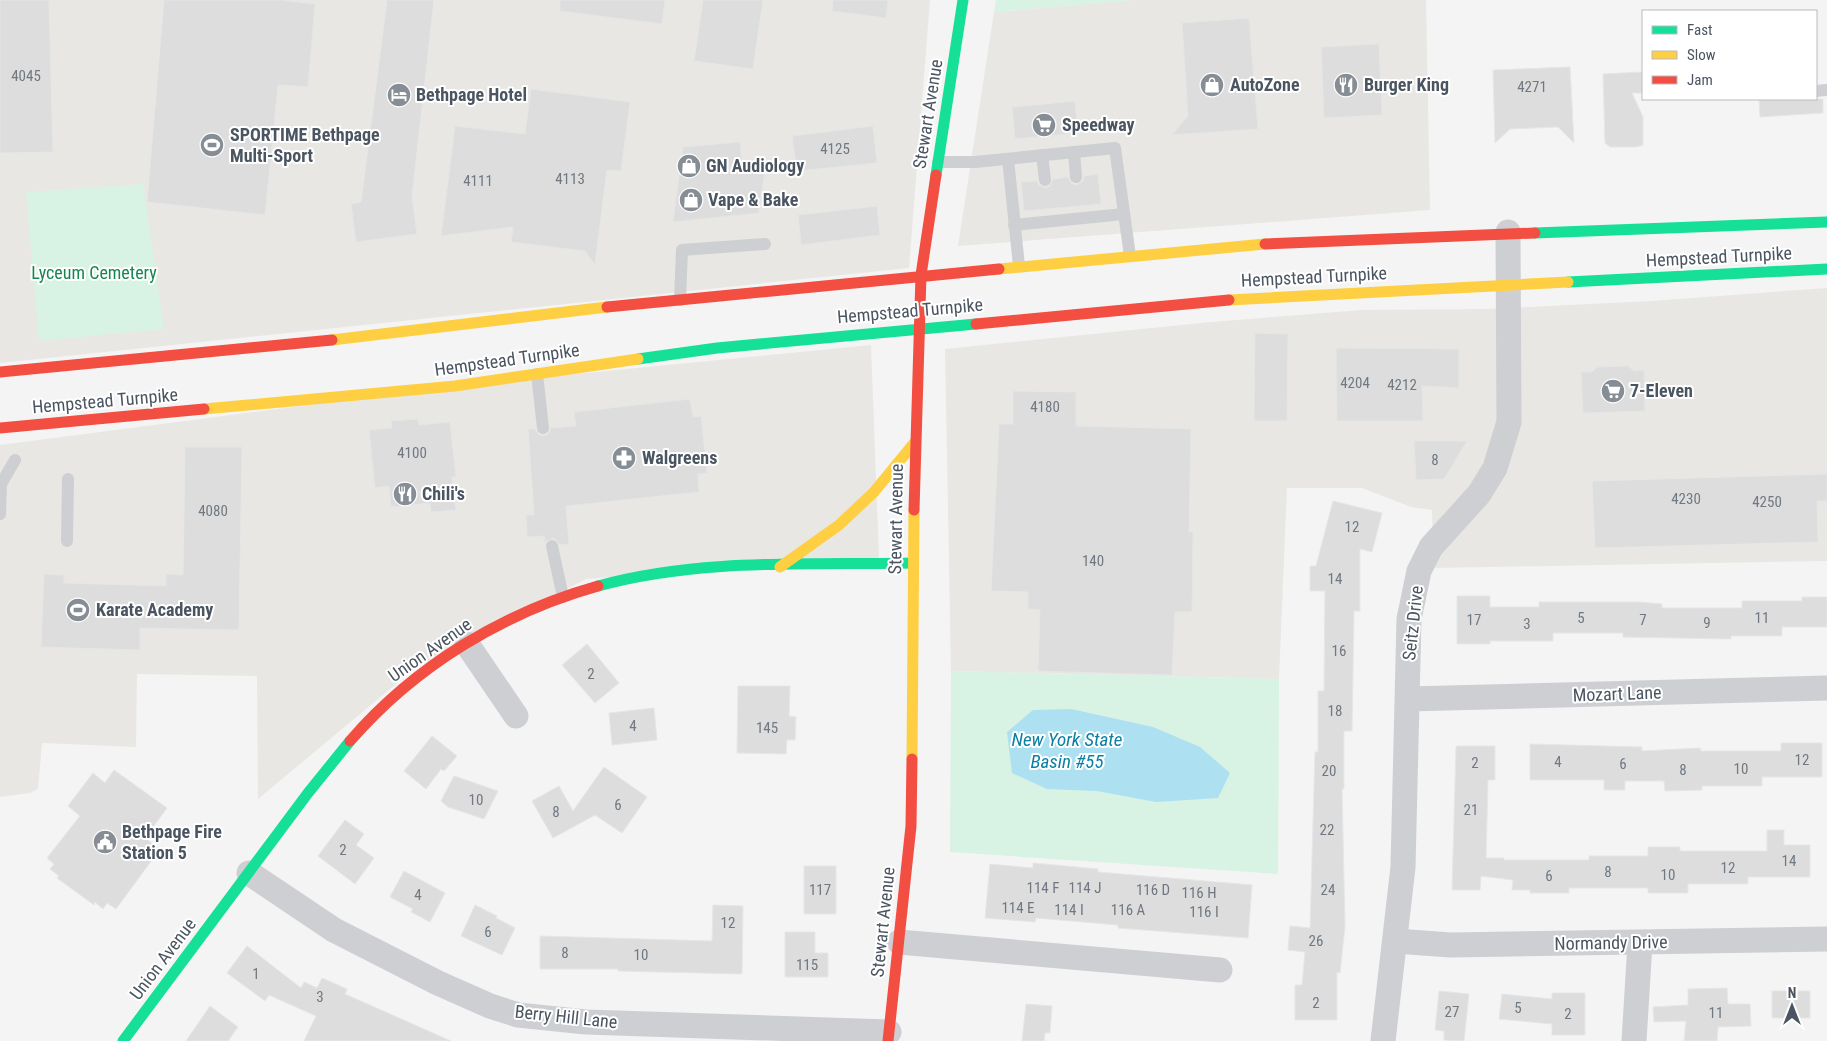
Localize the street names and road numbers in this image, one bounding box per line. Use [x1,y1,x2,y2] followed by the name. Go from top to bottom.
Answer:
[908,58,947,170] street label: Stewart Avenue
[1645,242,1793,271] street label: Hempstead Turnpike
[1240,262,1388,291] street label: Hempstead Turnpike
[836,294,984,327] street label: Hempstead Turnpike
[433,339,581,380] street label: Hempstead Turnpike
[31,384,179,417] street label: Hempstead Turnpike
[884,464,907,574] street label: Stewart Avenue
[1398,584,1427,661] street label: Seitz Drive
[384,613,475,686] street label: Union Avenue
[1572,681,1662,706] street label: Mozart Lane
[866,866,899,978] street label: Stewart Avenue
[125,914,200,1004] street label: Union Avenue
[1554,931,1668,954] street label: Normandy Drive
[514,1001,618,1032] street label: Berry Hill Lane

